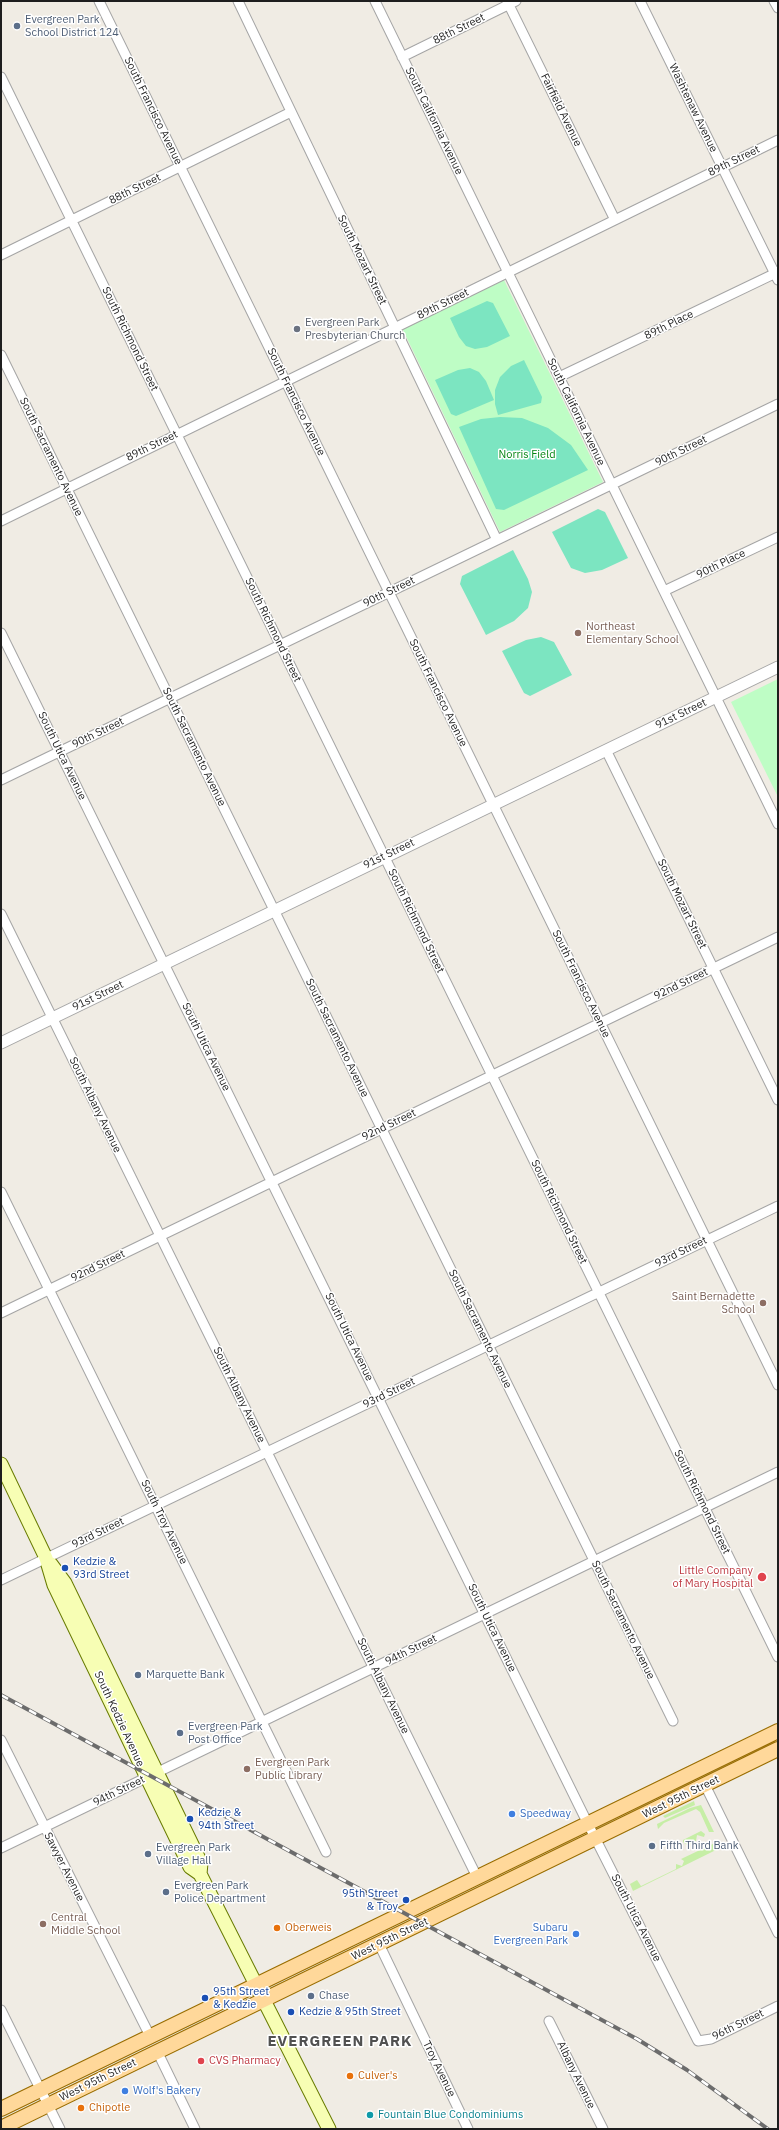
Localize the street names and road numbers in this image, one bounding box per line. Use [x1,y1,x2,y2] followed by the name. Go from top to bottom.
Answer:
[431,11,487,47] street label: 88th Street
[121,55,185,167] street label: South Francisco Avenue
[666,62,720,154] street label: Washtenaw Avenue
[402,65,466,177] street label: South California Avenue
[538,71,584,149] street label: Fairfield Avenue
[706,143,762,179] street label: 89th Street
[107,171,163,207] street label: 88th Street
[335,213,389,307] street label: South Mozart Street
[99,285,161,393] street label: South Richmond Street
[415,286,471,322] street label: 89th Street
[642,307,696,343] street label: 89th Place
[264,346,328,458] street label: South Francisco Avenue
[544,356,608,468] street label: South California Avenue
[16,396,86,518] street label: South Sacramento Avenue
[124,428,180,464] street label: 89th Street
[653,433,709,469] street label: 90th Street
[694,546,748,582] street label: 90th Place
[361,574,417,610] street label: 90th Street
[242,576,304,684] street label: South Richmond Street
[406,637,470,749] street label: South Francisco Avenue
[159,686,229,808] street label: South Sacramento Avenue
[653,696,709,732] street label: 91st Street
[35,710,89,802] street label: South Utica Avenue
[70,715,126,751] street label: 90th Street
[361,836,417,872] street label: 91st Street
[655,857,709,951] street label: South Mozart Street
[385,867,447,975] street label: South Richmond Street
[549,928,613,1040] street label: South Francisco Avenue
[652,965,710,1003] street label: 92nd Street
[302,977,372,1099] street label: South Sacramento Avenue
[70,978,126,1014] street label: 91st Street
[179,1001,233,1093] street label: South Utica Avenue
[66,1055,124,1155] street label: South Albany Avenue
[360,1106,418,1144] street label: 92nd Street
[528,1158,590,1266] street label: South Richmond Street
[653,1234,709,1270] street label: 93rd Street
[69,1247,127,1285] street label: 92nd Street
[445,1268,515,1390] street label: South Sacramento Avenue
[322,1291,376,1383] street label: South Utica Avenue
[210,1345,268,1445] street label: South Albany Avenue
[361,1375,417,1411] street label: 93rd Street
[671,1448,733,1556] street label: South Richmond Street
[138,1478,190,1566] street label: South Troy Avenue
[70,1515,126,1551] street label: 93rd Street
[588,1559,658,1681] street label: South Sacramento Avenue
[465,1582,519,1674] street label: South Utica Avenue
[383,1632,439,1668] street label: 94th Street
[354,1636,412,1736] street label: South Albany Avenue
[91,1669,147,1769] street label: South Kedzie Avenue
[91,1773,147,1809] street label: 94th Street
[641,1773,721,1821] street label: West 95th Street
[41,1830,87,1904] street label: Sawyer Avenue
[608,1872,664,1964] street label: South Utica Avenue
[350,1915,430,1963] street label: West 95th Street
[710,2007,766,2043] street label: 96th Street
[420,2039,458,2099] street label: Troy Avenue
[554,2039,598,2111] street label: Albany Avenue
[58,2056,138,2104] street label: West 95th Street

